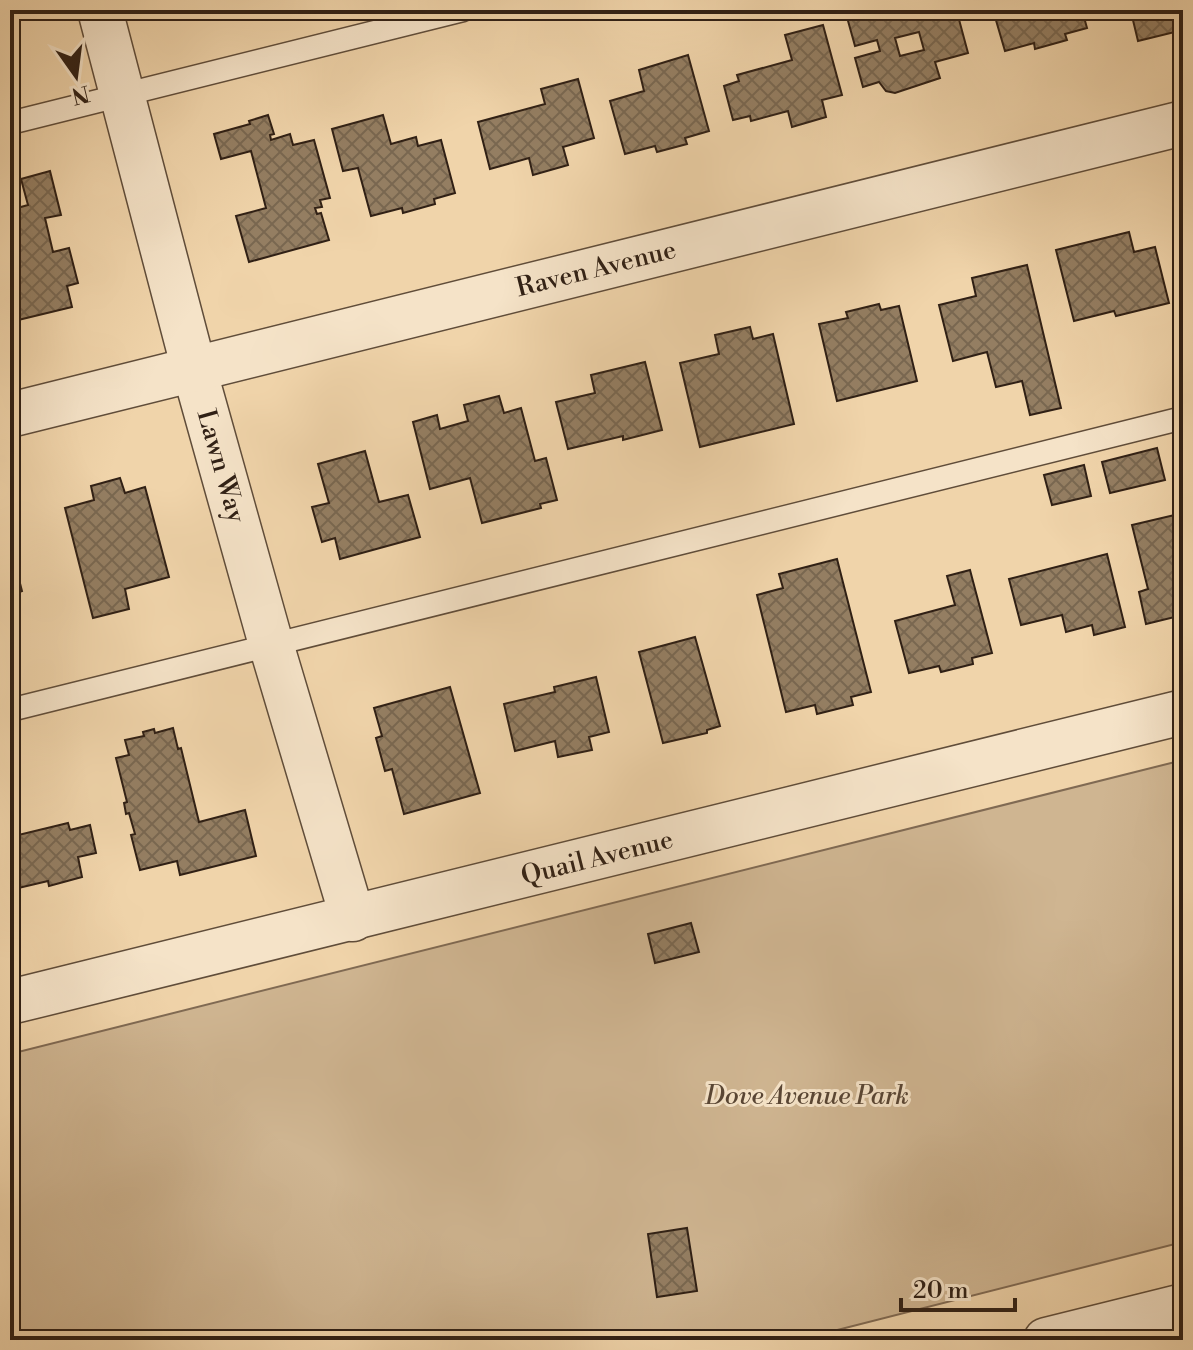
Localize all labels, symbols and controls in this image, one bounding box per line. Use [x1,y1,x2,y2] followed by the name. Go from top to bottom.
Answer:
[36,36,116,116] north arrow
[68,79,92,109] text: N
[513,234,679,304] street label: Raven Avenue
[190,406,253,527] street label: Lawn Way
[518,824,676,892] street label: Quail Avenue
[704,1080,909,1112] park label: Dove Avenue Park
[901,1262,1015,1312] scale bar
[913,1276,969,1306] text: 20 m

